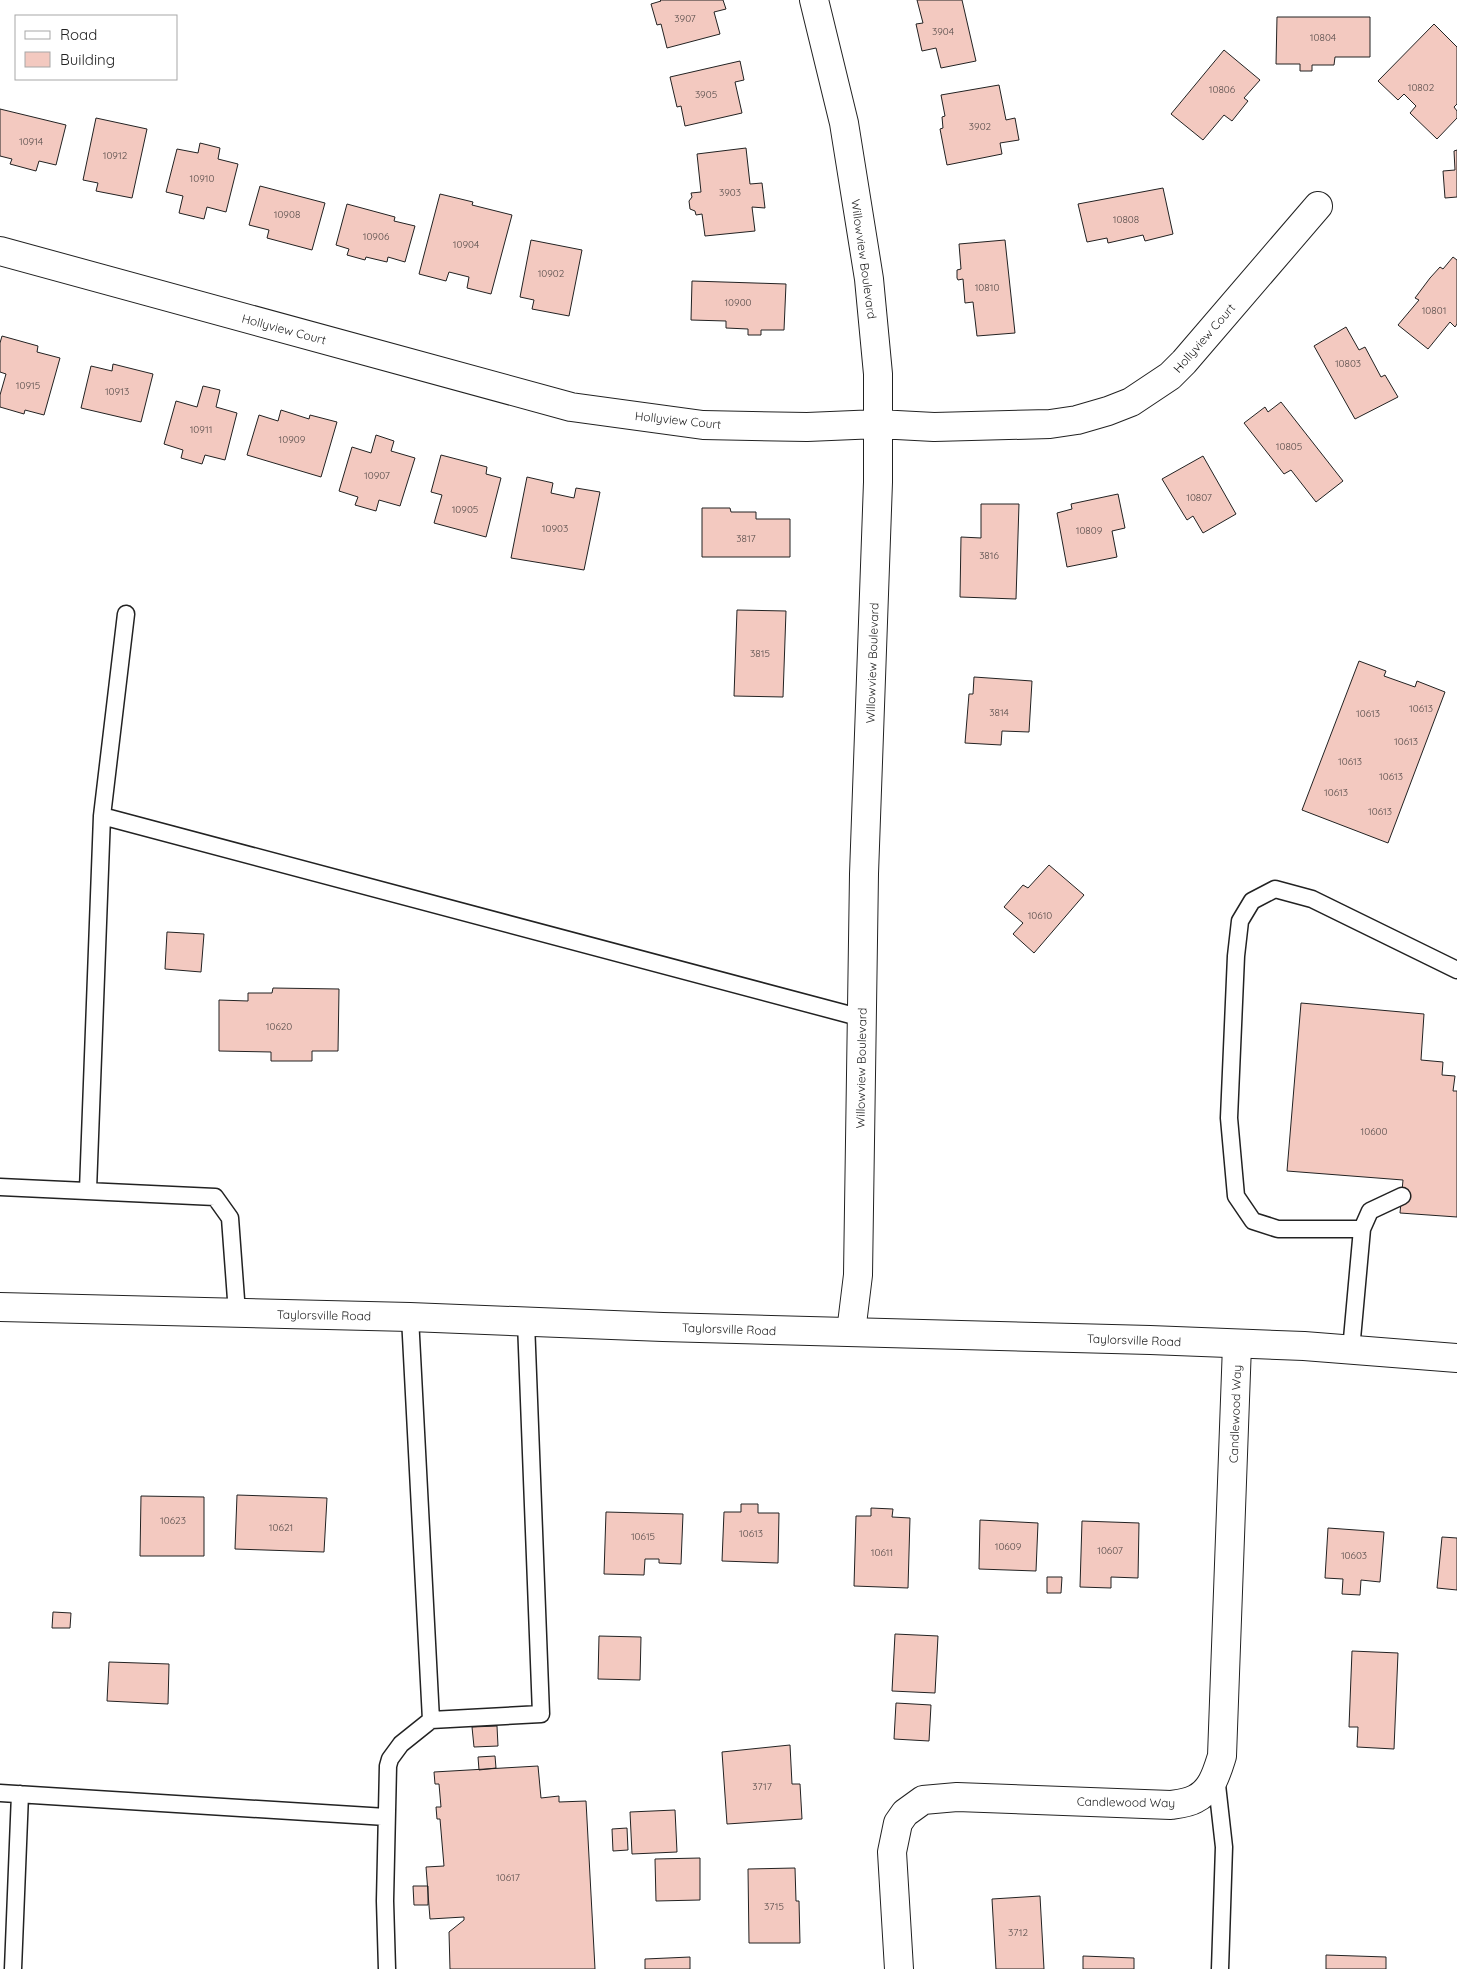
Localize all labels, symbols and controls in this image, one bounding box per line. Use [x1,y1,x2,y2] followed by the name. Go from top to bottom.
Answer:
[674,12,696,25] house number: 3907
[15,15,178,80] legend
[60,25,97,44] text: Road
[932,25,954,38] house number: 3904
[1310,31,1336,44] house number: 10804
[60,50,115,69] text: Building
[1408,81,1435,94] house number: 10802
[1209,83,1236,96] house number: 10806
[695,88,717,101] house number: 3905
[969,120,992,133] house number: 3902
[19,135,43,148] house number: 10914
[103,149,128,162] house number: 10912
[190,172,215,185] house number: 10910
[719,186,741,199] house number: 3903
[848,198,880,320] street label: Willowview Boulevard
[274,208,300,221] house number: 10908
[1113,213,1139,226] house number: 10808
[363,230,390,243] house number: 10906
[453,238,479,251] house number: 10904
[538,267,565,280] house number: 10902
[975,281,999,294] house number: 10810
[724,296,752,309] house number: 10900
[1170,300,1238,376] street label: Hollyview Court
[1422,304,1446,317] house number: 10801
[240,311,328,347] street label: Hollyview Court
[1335,357,1361,370] house number: 10803
[16,379,40,392] house number: 10915
[105,385,129,398] house number: 10913
[634,408,722,432] street label: Hollyview Court
[190,423,212,436] house number: 10911
[279,433,306,446] house number: 10909
[1276,440,1302,453] house number: 10805
[364,469,390,482] house number: 10907
[1186,491,1212,504] house number: 10807
[452,503,478,516] house number: 10905
[542,522,568,535] house number: 10903
[1076,524,1103,537] house number: 10809
[736,532,756,545] house number: 3817
[979,549,999,562] house number: 3816
[862,602,882,724] street label: Willowview Boulevard
[750,647,770,660] house number: 3815
[1409,702,1433,715] house number: 10613
[989,706,1009,719] house number: 3814
[1356,707,1380,720] house number: 10613
[1394,735,1418,748] house number: 10613
[1338,755,1362,768] house number: 10613
[1379,770,1403,783] house number: 10613
[1324,786,1348,799] house number: 10613
[1368,805,1392,818] house number: 10613
[1028,909,1052,922] house number: 10610
[852,1007,870,1129] street label: Willowview Boulevard
[266,1020,292,1033] house number: 10620
[1361,1125,1388,1138] house number: 10600
[277,1307,371,1323] street label: Taylorsville Road
[682,1320,776,1338] street label: Taylorsville Road
[1087,1331,1181,1349] street label: Taylorsville Road
[1226,1365,1244,1463] street label: Candlewood Way
[160,1514,186,1527] house number: 10623
[269,1521,293,1534] house number: 10621
[739,1527,763,1540] house number: 10613
[631,1530,655,1543] house number: 10615
[995,1540,1022,1553] house number: 10609
[1097,1544,1123,1557] house number: 10607
[871,1546,893,1559] house number: 10611
[1341,1549,1367,1562] house number: 10603
[752,1780,772,1793] house number: 3717
[1077,1794,1175,1810] street label: Candlewood Way
[496,1871,520,1884] house number: 10617
[764,1900,784,1913] house number: 3715
[1008,1926,1028,1939] house number: 3712

